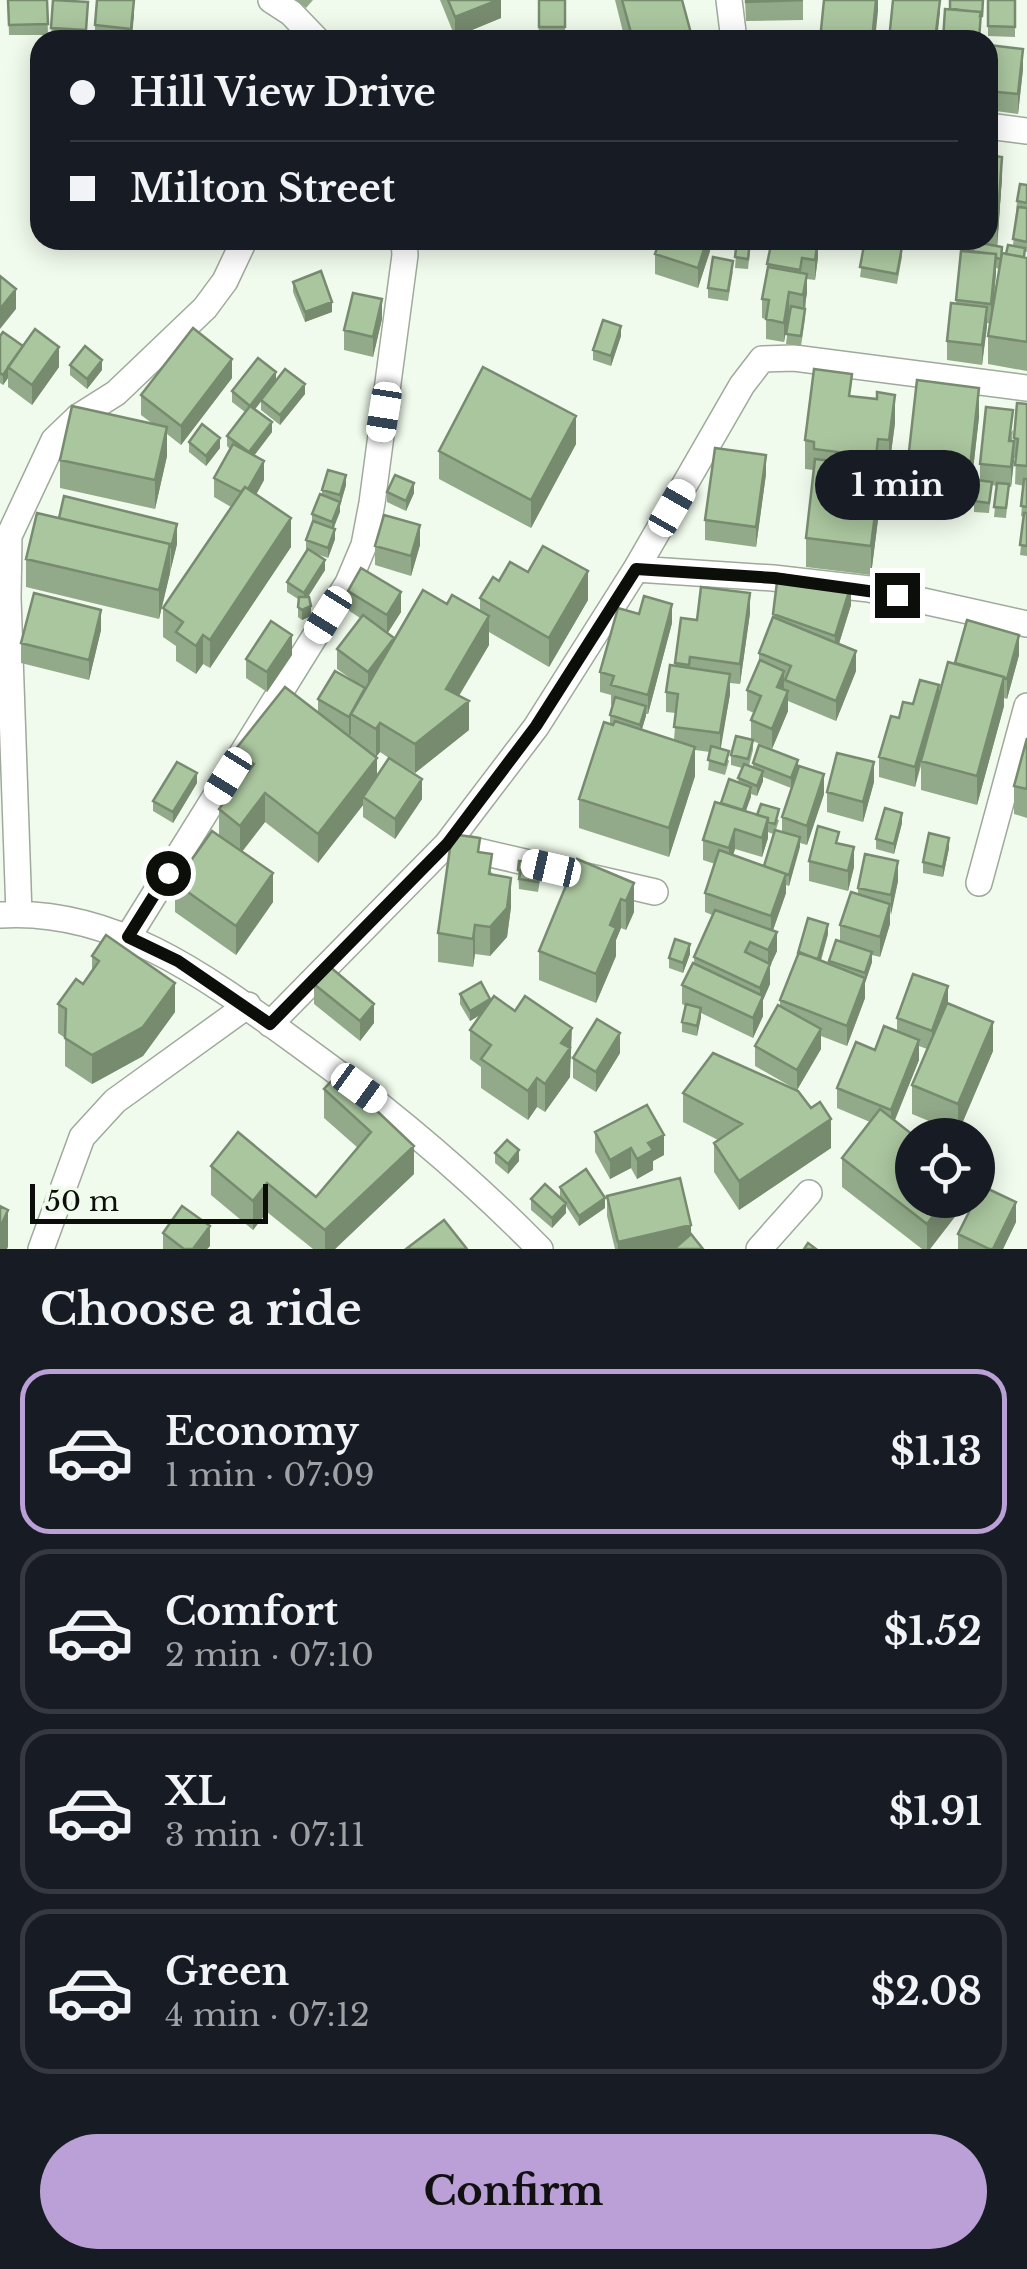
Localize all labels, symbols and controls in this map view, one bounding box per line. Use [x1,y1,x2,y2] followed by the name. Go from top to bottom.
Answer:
[130,69,436,116] text: Hill View Drive
[130,165,395,212] text: Milton Street
[364,380,404,444] car
[814,450,980,520] callout: 1 min
[851,465,944,505] text: 1 min
[644,475,700,541] car
[875,573,920,618] route end
[299,582,357,648] car
[199,743,257,809] car
[518,847,584,889] car
[146,851,191,896] route start
[326,1058,392,1118] car
[895,1118,995,1218] map controls
[895,1118,995,1218] button: locate
[30,1179,268,1224] scale bar
[45,1184,119,1219] text: 50 m
[40,1281,362,1337] text: Choose a ride
[45,1407,135,1497] icon: car
[165,1408,359,1455] text: Economy
[890,1428,982,1475] text: $1.13
[165,1455,375,1495] text: 1 min · 07:09
[45,1587,135,1677] icon: car
[165,1588,338,1635] text: Comfort
[884,1608,982,1655] text: $1.52
[165,1635,374,1675] text: 2 min · 07:10
[45,1767,135,1857] icon: car
[165,1768,226,1815] text: XL
[889,1788,982,1835] text: $1.91
[165,1815,365,1855] text: 3 min · 07:11
[45,1947,135,2037] icon: car
[165,1948,289,1995] text: Green
[871,1968,982,2015] text: $2.08
[165,1995,370,2035] text: 4 min · 07:12
[40,2134,987,2249] button: Confirm

